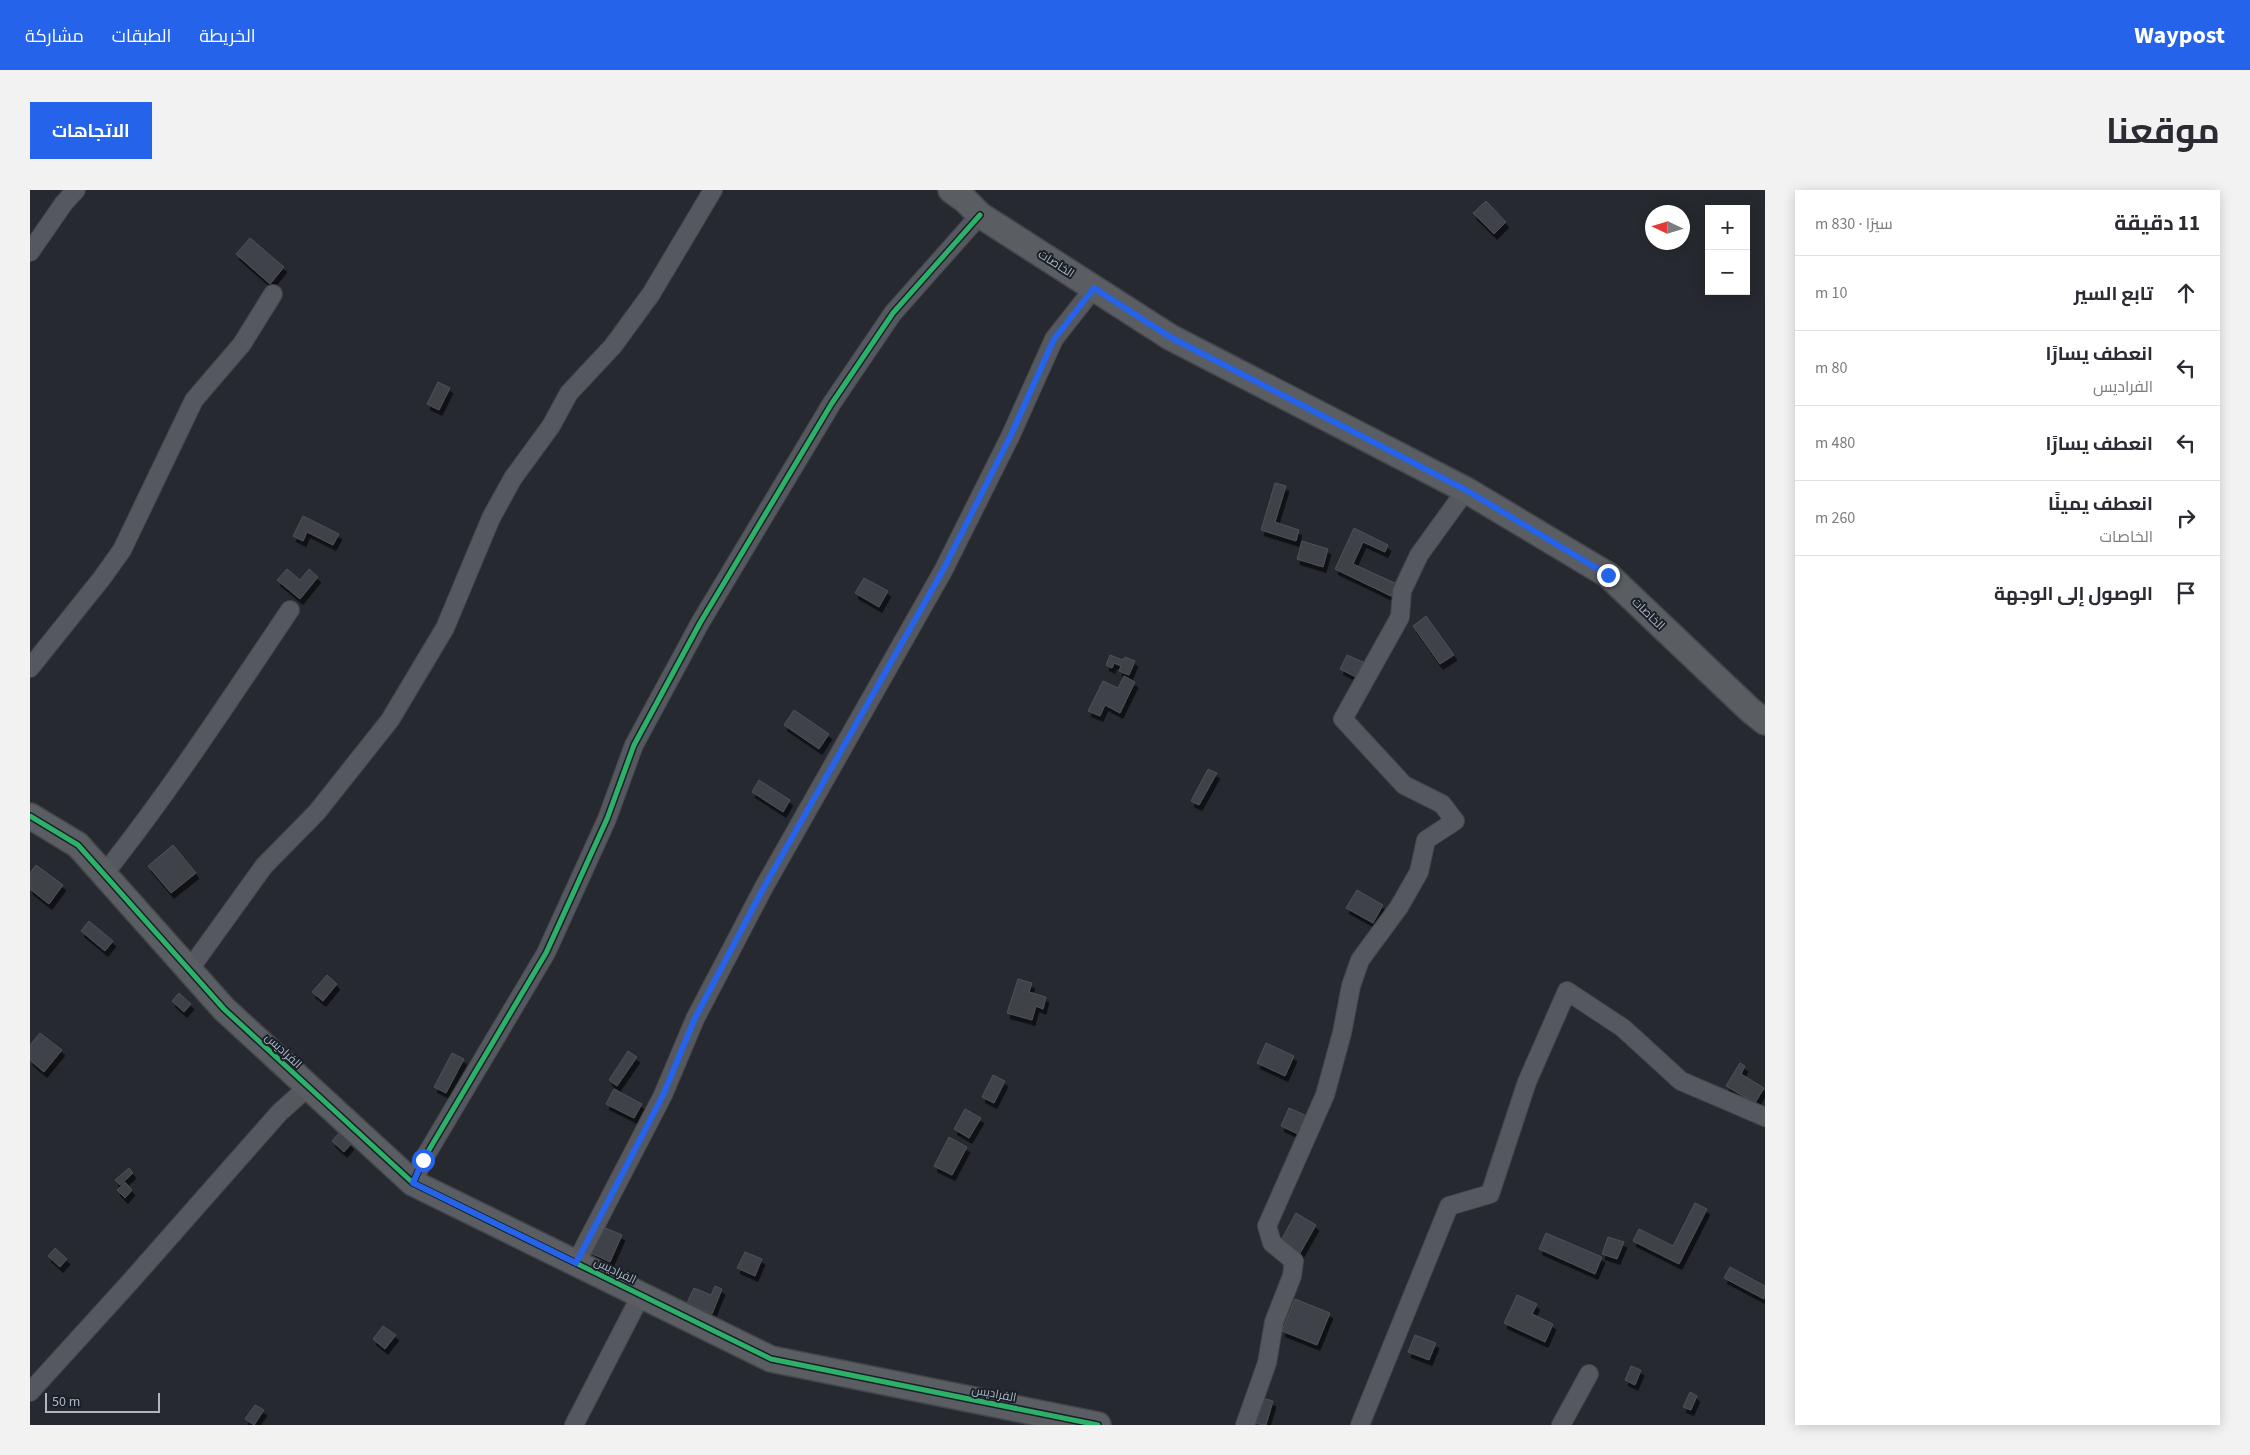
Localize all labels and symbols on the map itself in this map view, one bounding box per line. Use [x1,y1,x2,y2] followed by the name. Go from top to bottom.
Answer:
[1645,205,1690,250] north arrow
[1035,246,1077,282] street label: الخاصات
[1597,564,1620,587] route end
[1628,594,1668,634] street label: الخاصات
[261,1029,305,1073] street label: الفراديس
[412,1149,435,1172] route start
[591,1253,639,1289] street label: الفراديس
[970,1381,1018,1407] street label: الفراديس
[45,1390,160,1413] scale bar

